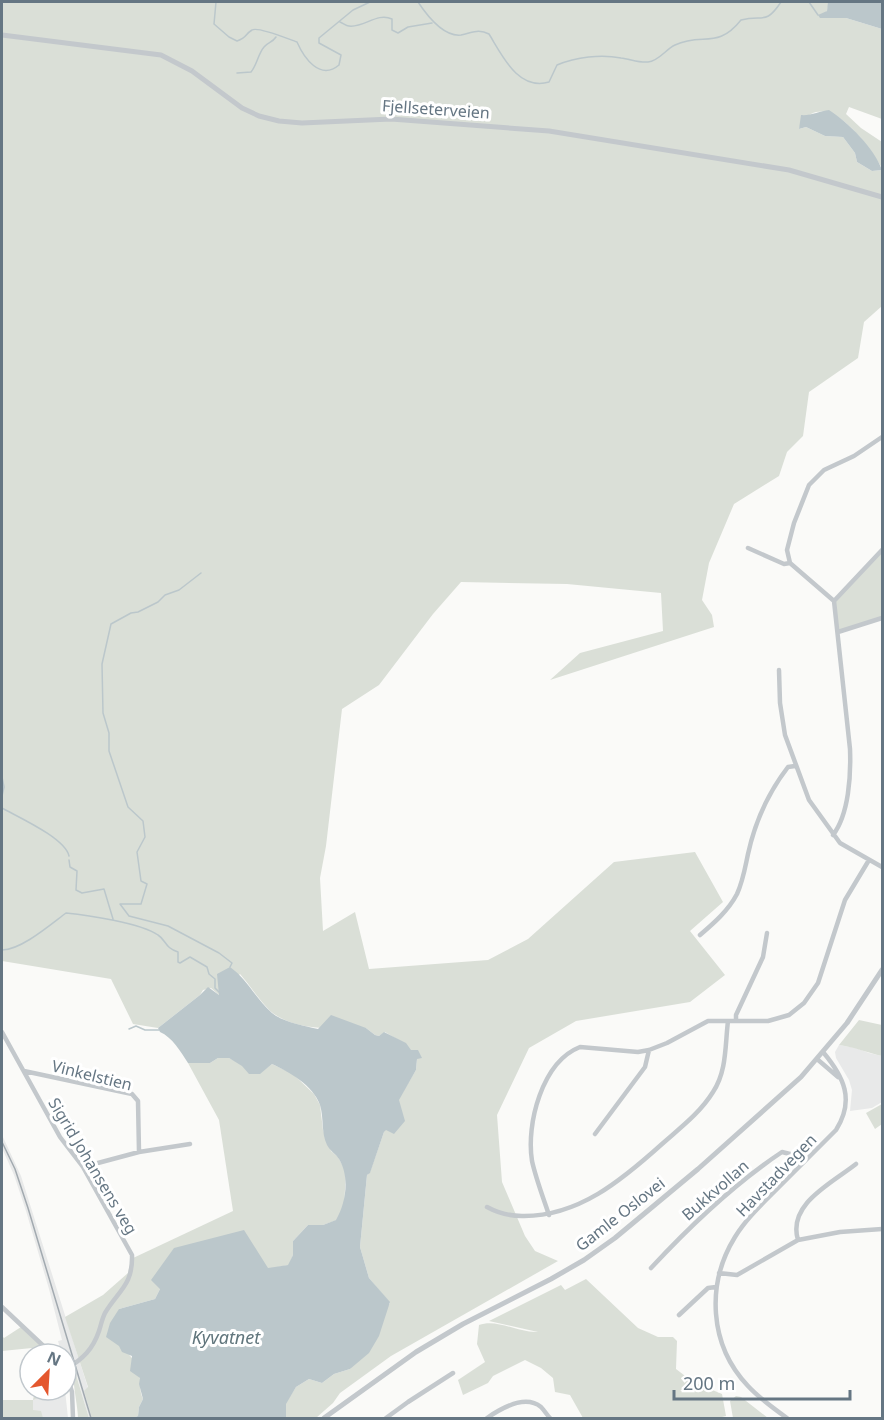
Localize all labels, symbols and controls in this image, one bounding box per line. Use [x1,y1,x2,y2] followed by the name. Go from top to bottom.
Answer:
[381,94,491,124] street label: Fjellseterveien
[50,1054,134,1096] street label: Vinkelstien
[43,1094,143,1238] street label: Sigrid Johansens veg
[731,1129,821,1221] street label: Havstadvegen
[677,1155,753,1225] street label: Bukkvollan
[571,1172,669,1256] street label: Gamle Oslovei
[192,1325,261,1349] water label: Kyvatnet
[18,1342,78,1402] north arrow
[44,1346,65,1371] text: N
[674,1363,850,1401] scale bar
[683,1371,735,1395] text: 200 m

